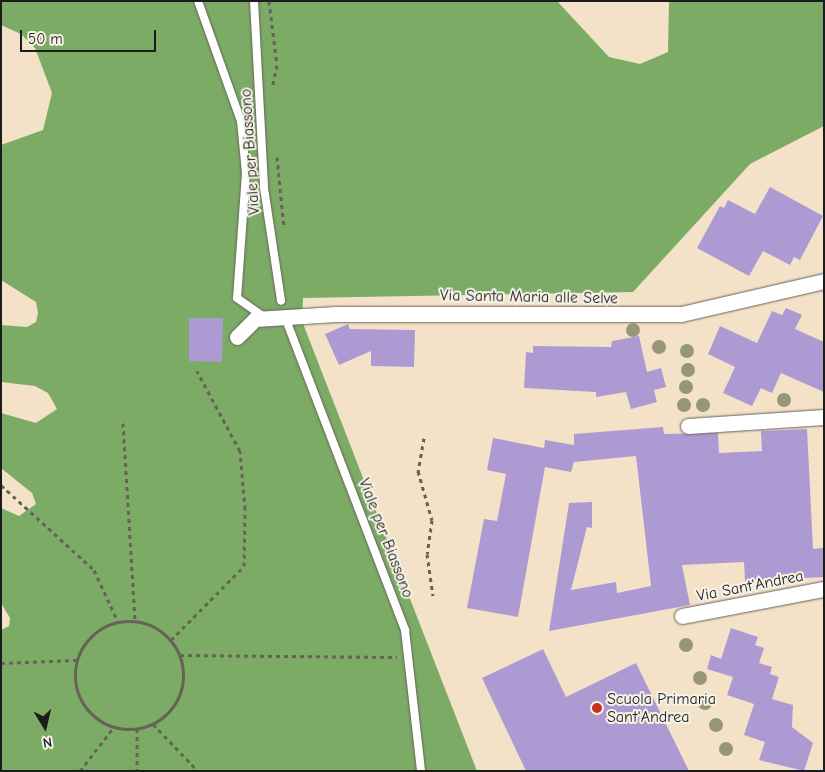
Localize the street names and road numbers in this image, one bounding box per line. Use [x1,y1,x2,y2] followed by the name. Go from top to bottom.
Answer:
[236,88,264,216] street label: Viale per Biassono
[440,286,618,308] street label: Via Santa Maria alle Selve
[354,476,418,600] street label: Viale per Biassono
[695,566,805,606] street label: Via Sant'Andrea

